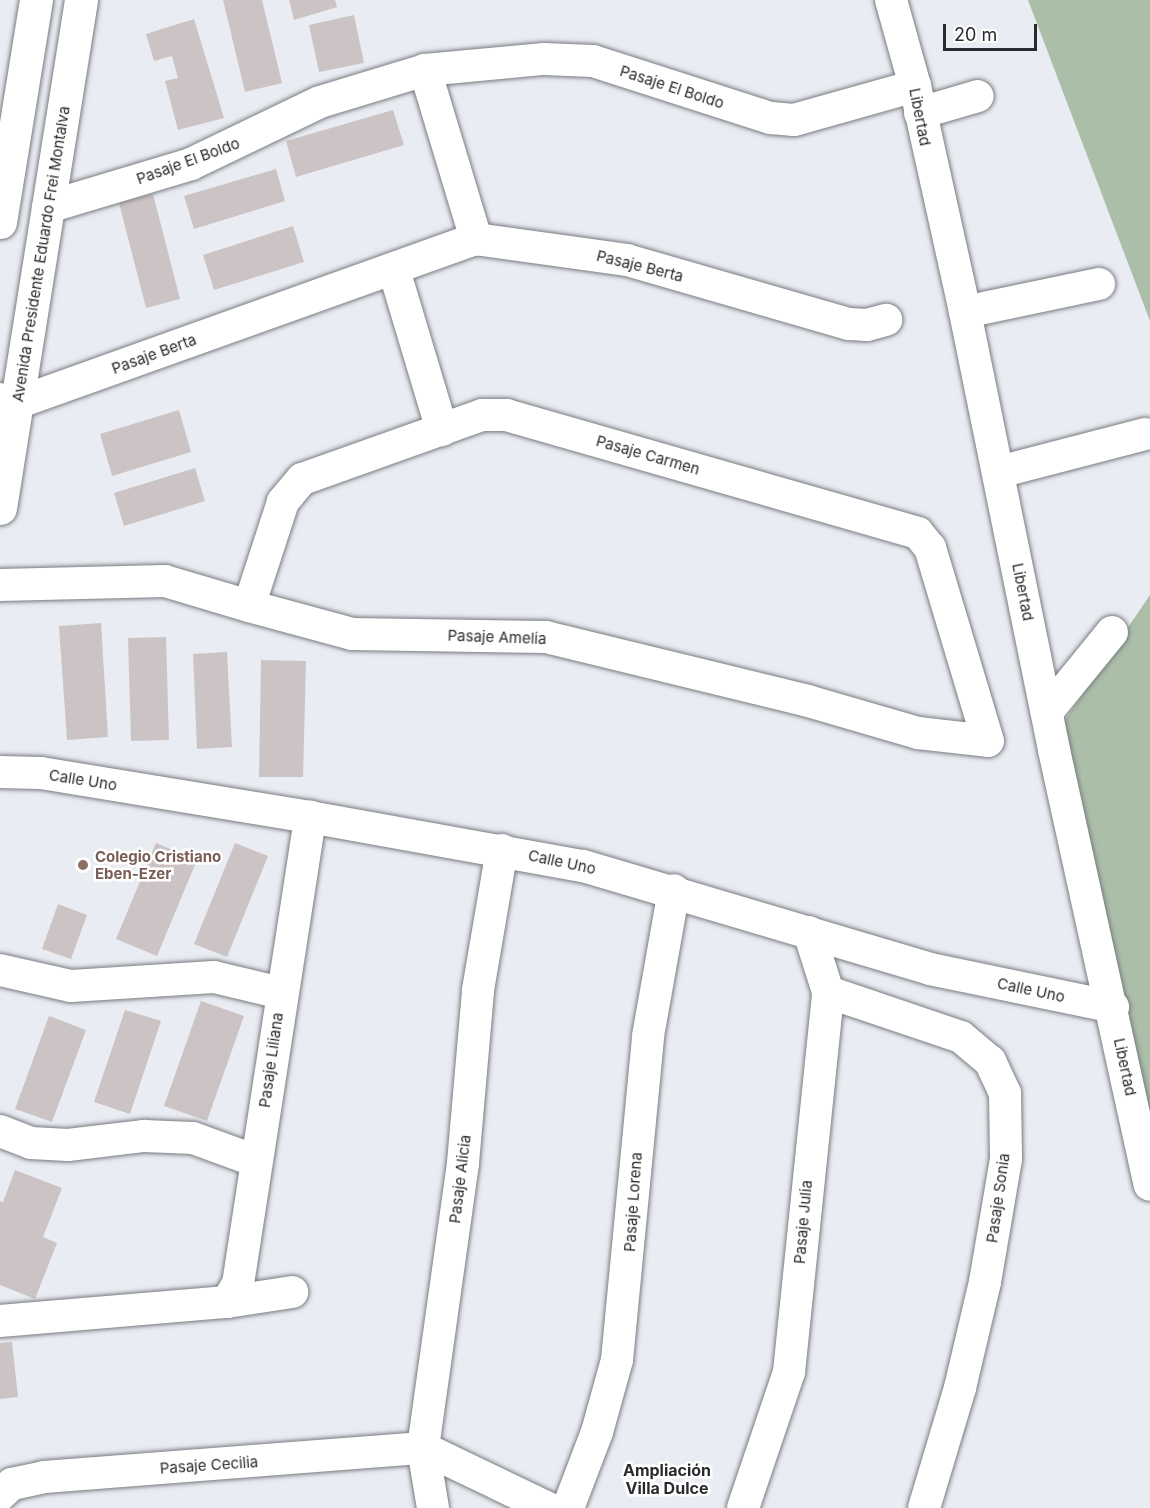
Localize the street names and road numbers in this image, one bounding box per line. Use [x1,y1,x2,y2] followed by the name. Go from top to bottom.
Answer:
[618,62,726,112] street label: Pasaje El Boldo
[906,87,934,147] street label: Libertad
[9,105,73,403] street label: Avenida Presidente Eduardo Frei Montalva
[134,134,242,188] street label: Pasaje El Boldo
[595,247,685,285] street label: Pasaje Berta
[109,330,199,378] street label: Pasaje Berta
[594,432,702,478] street label: Pasaje Carmen
[1009,562,1037,622] street label: Libertad
[447,626,547,648] street label: Pasaje Amelia
[48,766,118,794] street label: Calle Uno
[527,846,597,878] street label: Calle Uno
[996,974,1066,1006] street label: Calle Uno
[255,1011,287,1109] street label: Pasaje Liliana
[1110,1037,1140,1097] street label: Libertad
[446,1134,474,1224] street label: Pasaje Alicia
[621,1152,645,1252] street label: Pasaje Lorena
[983,1152,1013,1244] street label: Pasaje Sonia
[790,1179,816,1265] street label: Pasaje Julia
[159,1453,259,1477] street label: Pasaje Cecilia

